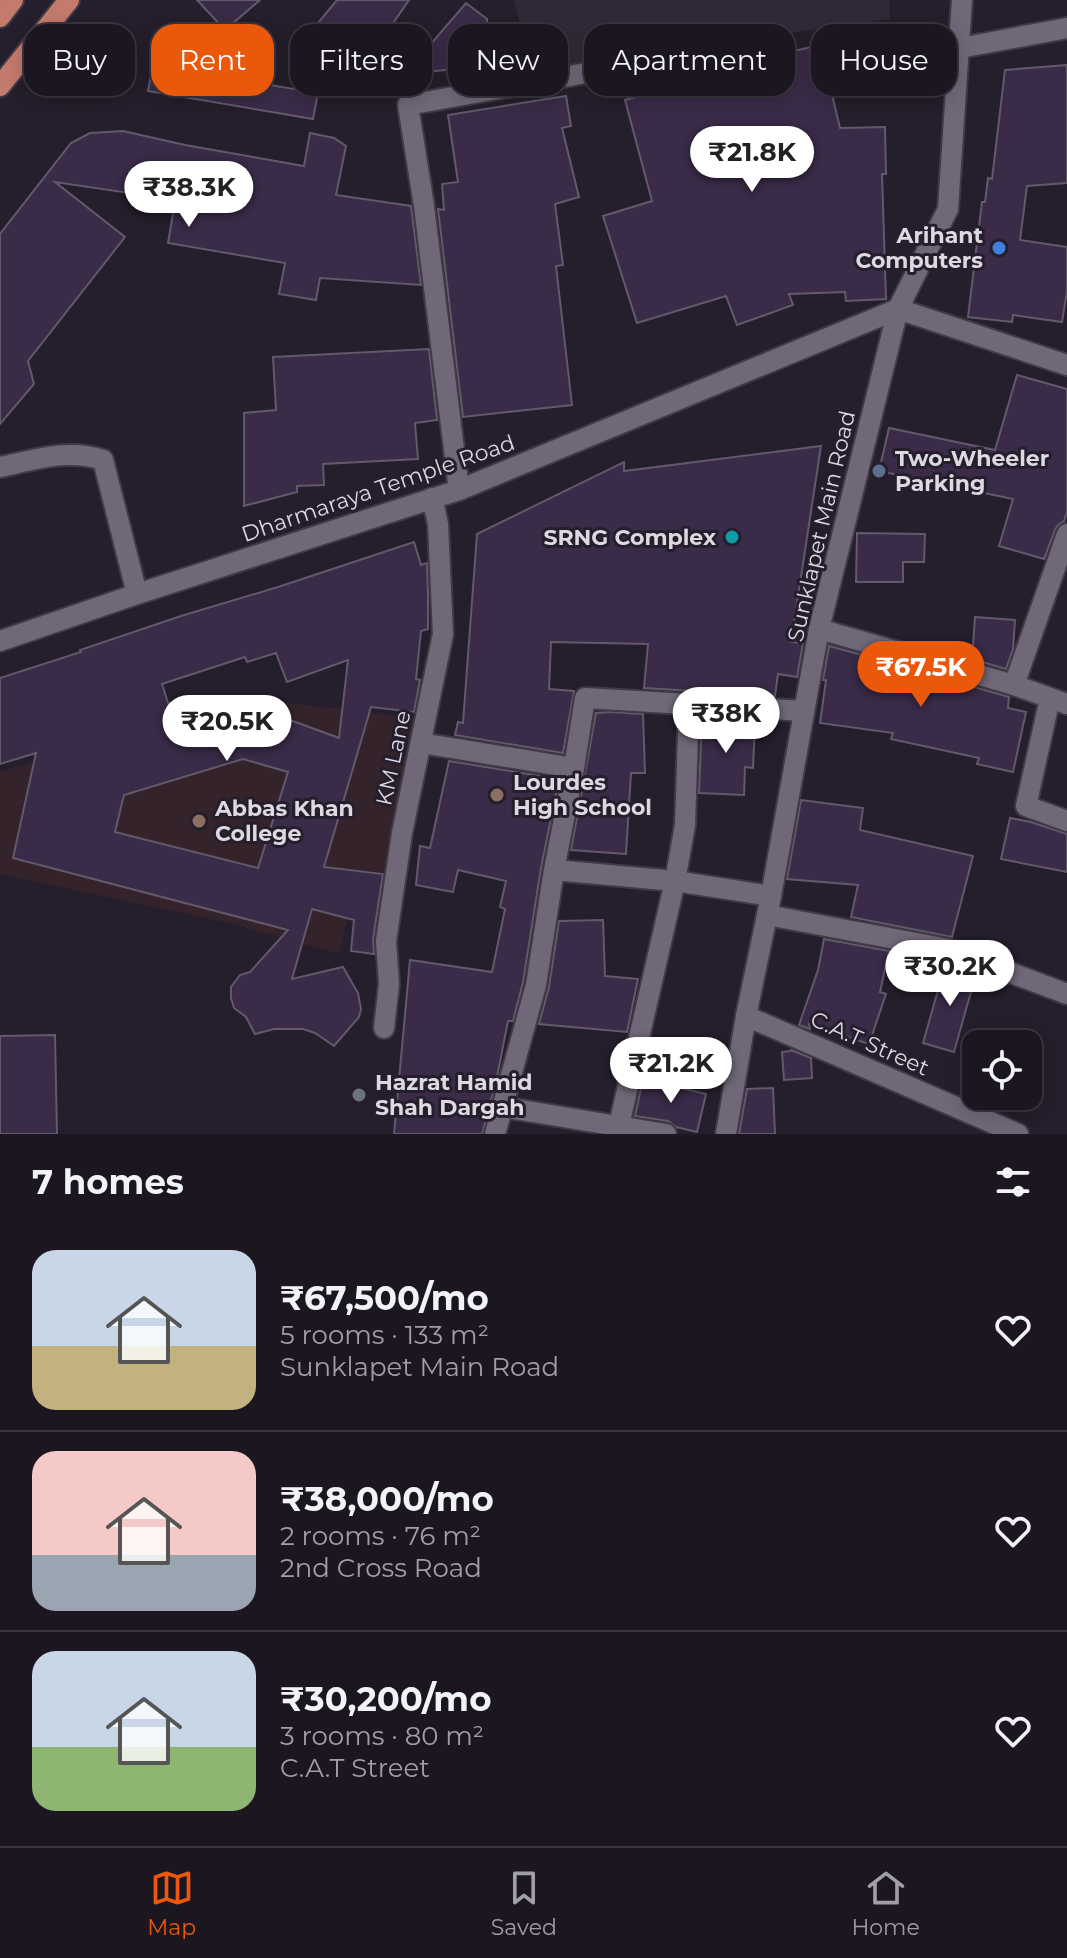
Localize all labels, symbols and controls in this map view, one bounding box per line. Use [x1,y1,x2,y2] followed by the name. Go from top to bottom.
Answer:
[24,24,135,96] chip: Buy
[151,24,274,96] chip: Rent
[290,24,432,96] chip: Filters
[448,24,568,96] chip: New
[584,24,795,96] chip: Apartment
[811,24,957,96] chip: House
[687,126,817,194] pin: ₹21.8K
[708,136,796,168] text: ₹21.8K
[124,161,254,229] pin: ₹38.3K
[142,171,236,203] text: ₹38.3K
[855,222,983,274] place label: Arihant Computers
[990,239,1008,257] marker: Arihant Computers
[782,408,861,644] street label: Sunklapet Main Road
[238,429,518,548] street label: Dharmaraya Temple Road
[895,445,1049,497] place label: Two-Wheeler Parking
[870,462,888,480] marker: Two-Wheeler Parking
[543,524,716,551] place label: SRNG Complex
[723,528,741,546] marker: SRNG Complex
[856,641,986,709] pin: ₹67.5K
[875,651,967,683] text: ₹67.5K
[679,687,773,755] pin: ₹38K
[162,695,292,763] pin: ₹20.5K
[691,697,761,729] text: ₹38K
[181,705,274,737] text: ₹20.5K
[370,708,417,808] street label: KM Lane
[513,769,652,821] place label: Lourdes High School
[488,786,506,804] marker: Lourdes High School
[214,795,354,847] place label: Abbas Khan College
[190,812,208,830] marker: Abbas Khan College
[885,940,1015,1008] pin: ₹30.2K
[903,950,997,982] text: ₹30.2K
[806,1005,933,1082] street label: C.A.T Street
[962,1030,1042,1110] map controls
[962,1030,1042,1110] button: locate
[606,1037,736,1105] pin: ₹21.2K
[628,1047,714,1079] text: ₹21.2K
[375,1069,533,1121] place label: Hazrat Hamid Shah Dargah
[350,1086,368,1104] marker: Hazrat Hamid Shah Dargah
[991,1160,1035,1204] icon: filters
[32,1161,184,1203] text: 7 homes
[280,1277,489,1319] text: ₹67,500/mo
[96,1282,192,1378] icon: home
[991,1308,1035,1352] icon: heart
[280,1319,489,1351] text: 5 rooms · 133 m²
[280,1351,559,1383] text: Sunklapet Main Road
[280,1478,494,1520] text: ₹38,000/mo
[96,1483,192,1579] icon: home
[991,1509,1035,1553] icon: heart
[280,1520,481,1552] text: 2 rooms · 76 m²
[280,1552,482,1584] text: 2nd Cross Road
[280,1678,491,1720] text: ₹30,200/mo
[96,1683,192,1779] icon: home
[991,1709,1035,1753] icon: heart
[280,1720,484,1752] text: 3 rooms · 80 m²
[280,1752,430,1784] text: C.A.T Street
[147,1866,196,1941] tab: Map
[491,1866,557,1941] tab: Saved
[851,1866,920,1941] tab: Home

